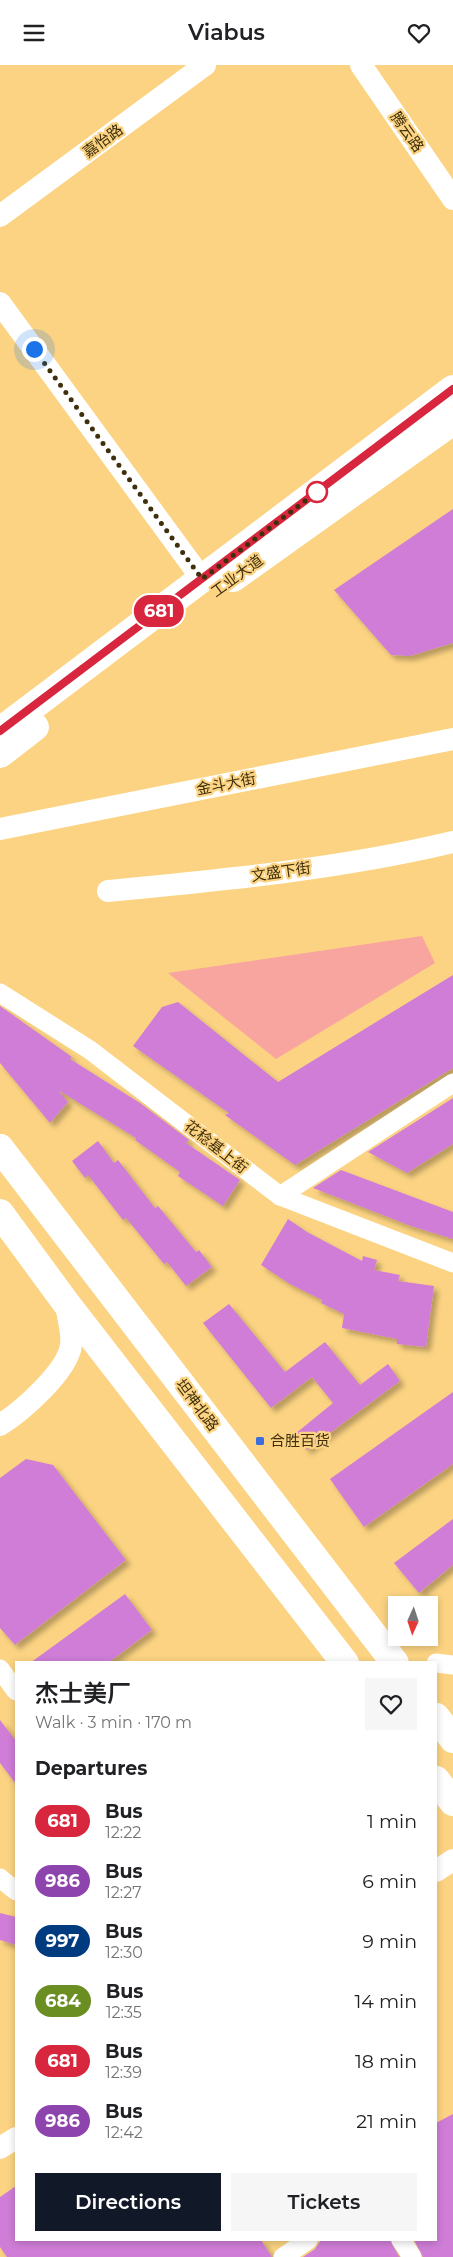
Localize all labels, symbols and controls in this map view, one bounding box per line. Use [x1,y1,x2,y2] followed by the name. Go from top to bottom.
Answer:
[20,19,48,47] icon: menu
[188,19,265,46] text: Viabus
[405,19,433,47] icon: heart
[387,108,428,156] street label: 腾云路
[79,120,126,162] street label: 嘉怡路
[22,337,47,362] your location
[306,481,328,503] unlabelled marker
[207,550,267,601] street label: 工业大道
[130,595,188,627] line badge: 681
[144,600,174,622] text: 681
[195,768,257,799] street label: 金斗大街
[250,858,312,885] street label: 文盛下街
[181,1116,252,1177] street label: 花稔基上街
[172,1375,223,1434] street label: 坦神北路
[270,1431,330,1450] place label: 合胜百货
[254,1435,266,1447] marker: 合胜百货
[388,1596,438,1646] north arrow
[388,1596,438,1646] map controls
[365,1678,417,1730] button: heart
[35,1679,131,1708] text: 杰士美厂
[35,1713,192,1732] text: Walk · 3 min · 170 m
[35,1757,147,1780] text: Departures
[105,1800,143,1823] text: Bus
[47,1810,78,1832] text: 681
[367,1810,417,1833] text: 1 min
[105,1823,141,1842] text: 12:22
[105,1860,143,1883] text: Bus
[45,1870,80,1892] text: 986
[362,1870,417,1893] text: 6 min
[105,1883,142,1902] text: 12:27
[105,1920,143,1943] text: Bus
[45,1930,80,1952] text: 997
[362,1930,417,1953] text: 9 min
[105,1943,143,1962] text: 12:30
[106,1980,143,2003] text: Bus
[45,1990,81,2012] text: 684
[354,1990,417,2013] text: 14 min
[106,2003,142,2022] text: 12:35
[105,2040,143,2063] text: Bus
[47,2050,78,2072] text: 681
[355,2050,417,2073] text: 18 min
[105,2063,142,2082] text: 12:39
[105,2100,143,2123] text: Bus
[45,2110,80,2132] text: 986
[356,2110,417,2133] text: 21 min
[105,2123,143,2142] text: 12:42
[35,2173,221,2231] button: Directions
[231,2173,417,2231] button: Tickets

